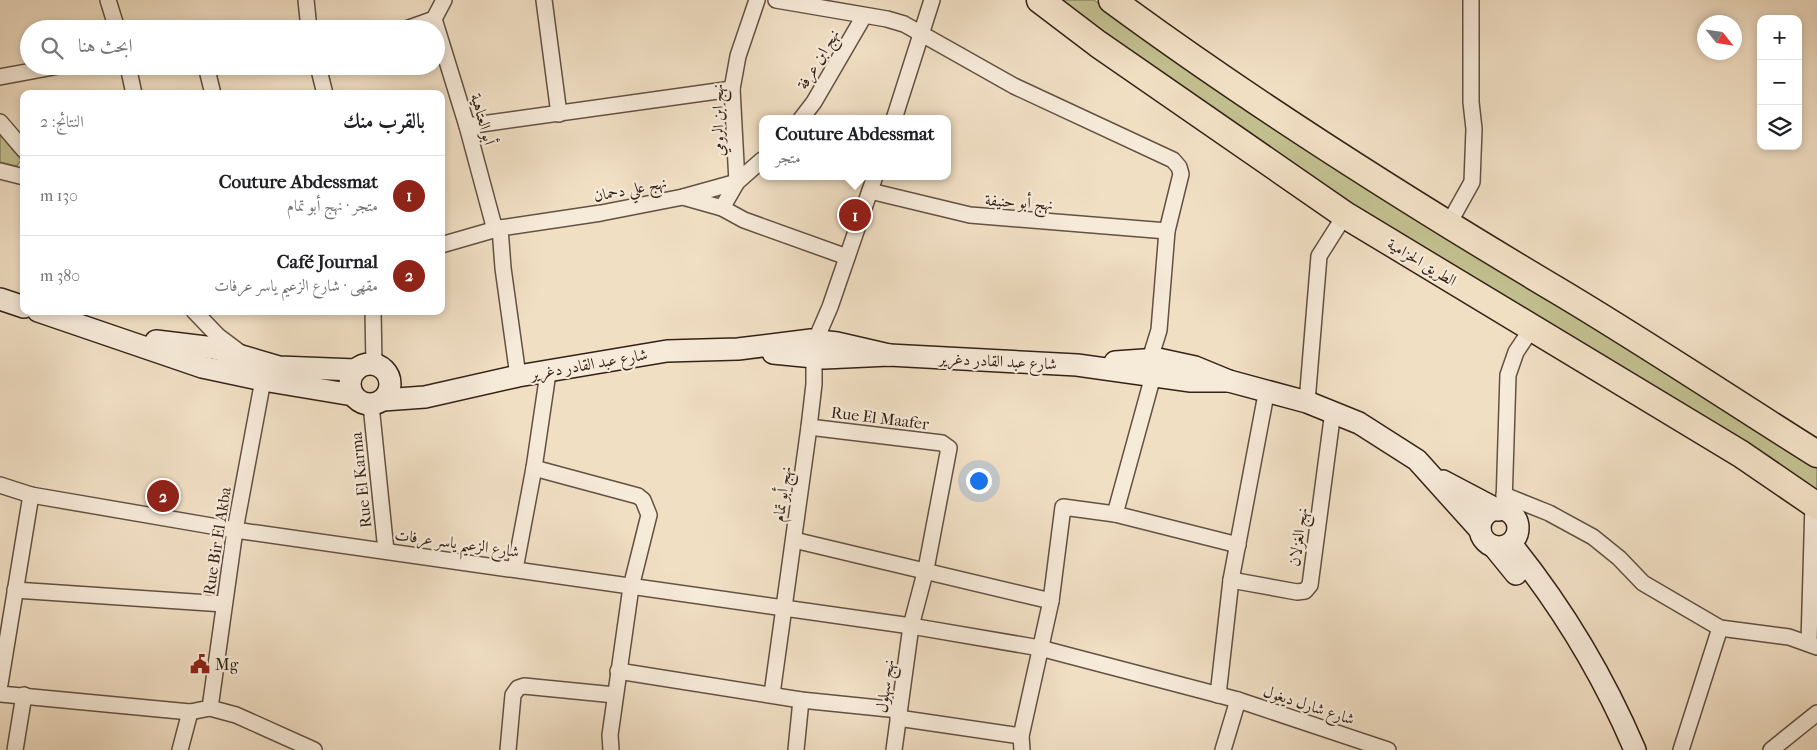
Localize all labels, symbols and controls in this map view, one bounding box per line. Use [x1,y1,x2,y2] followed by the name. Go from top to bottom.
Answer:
[1697,15,1742,60] north arrow
[1757,15,1802,150] map controls
[1757,15,1802,60] button: +
[20,20,445,75] search box
[793,25,848,95] street label: نهج ابن عرفة
[38,34,66,62] icon: search
[78,35,133,57] text: ابحث هنا
[1757,60,1802,105] button: −
[708,83,733,157] street label: نهج ابن الرومي
[466,91,501,147] street label: أبو العتاهية
[1757,105,1802,150] button: layers
[343,109,425,133] text: بالقرب منك
[40,112,84,131] text: النتائج: 2
[759,115,951,180] popup
[775,123,935,145] text: Couture Abdessmat
[775,148,801,167] text: متجر
[219,171,378,193] text: Couture Abdessmat
[592,173,669,211] street label: نهج علي دحمان
[40,186,78,205] text: 130 m
[406,186,412,205] text: 1
[984,188,1054,219] street label: نهج أبو حنيفة
[287,196,378,215] text: متجر · نهج أبو تمام
[839,196,871,234] pin: 1
[1383,234,1460,291] street label: الطريق الحزامية
[277,251,378,273] text: Café Journal
[40,266,80,285] text: 380 m
[405,266,413,285] text: 2
[214,276,378,295] text: مقهى · شارع الزعيم ياسر عرفات
[527,344,650,388] street label: شارع عبد القادر دغرير
[936,348,1057,378] street label: شارع عبد القادر دغرير
[830,403,930,433] street label: Rue El Maafer
[346,431,375,529] street label: Rue El Karma
[767,465,800,524] street label: نهج أبو تمام
[966,468,992,494] your location
[147,477,179,515] pin: 2
[199,485,235,596] street label: Rue Bir El Akba
[1284,506,1316,568] street label: نهج الغزلان
[392,525,521,568] street label: شارع الزعيم ياسر عرفات
[189,653,211,675] public building icon: Mg
[215,655,239,674] place label: Mg
[872,658,903,715] street label: نهج سهلول
[1260,681,1357,732] street label: شارع شارل ديغول

